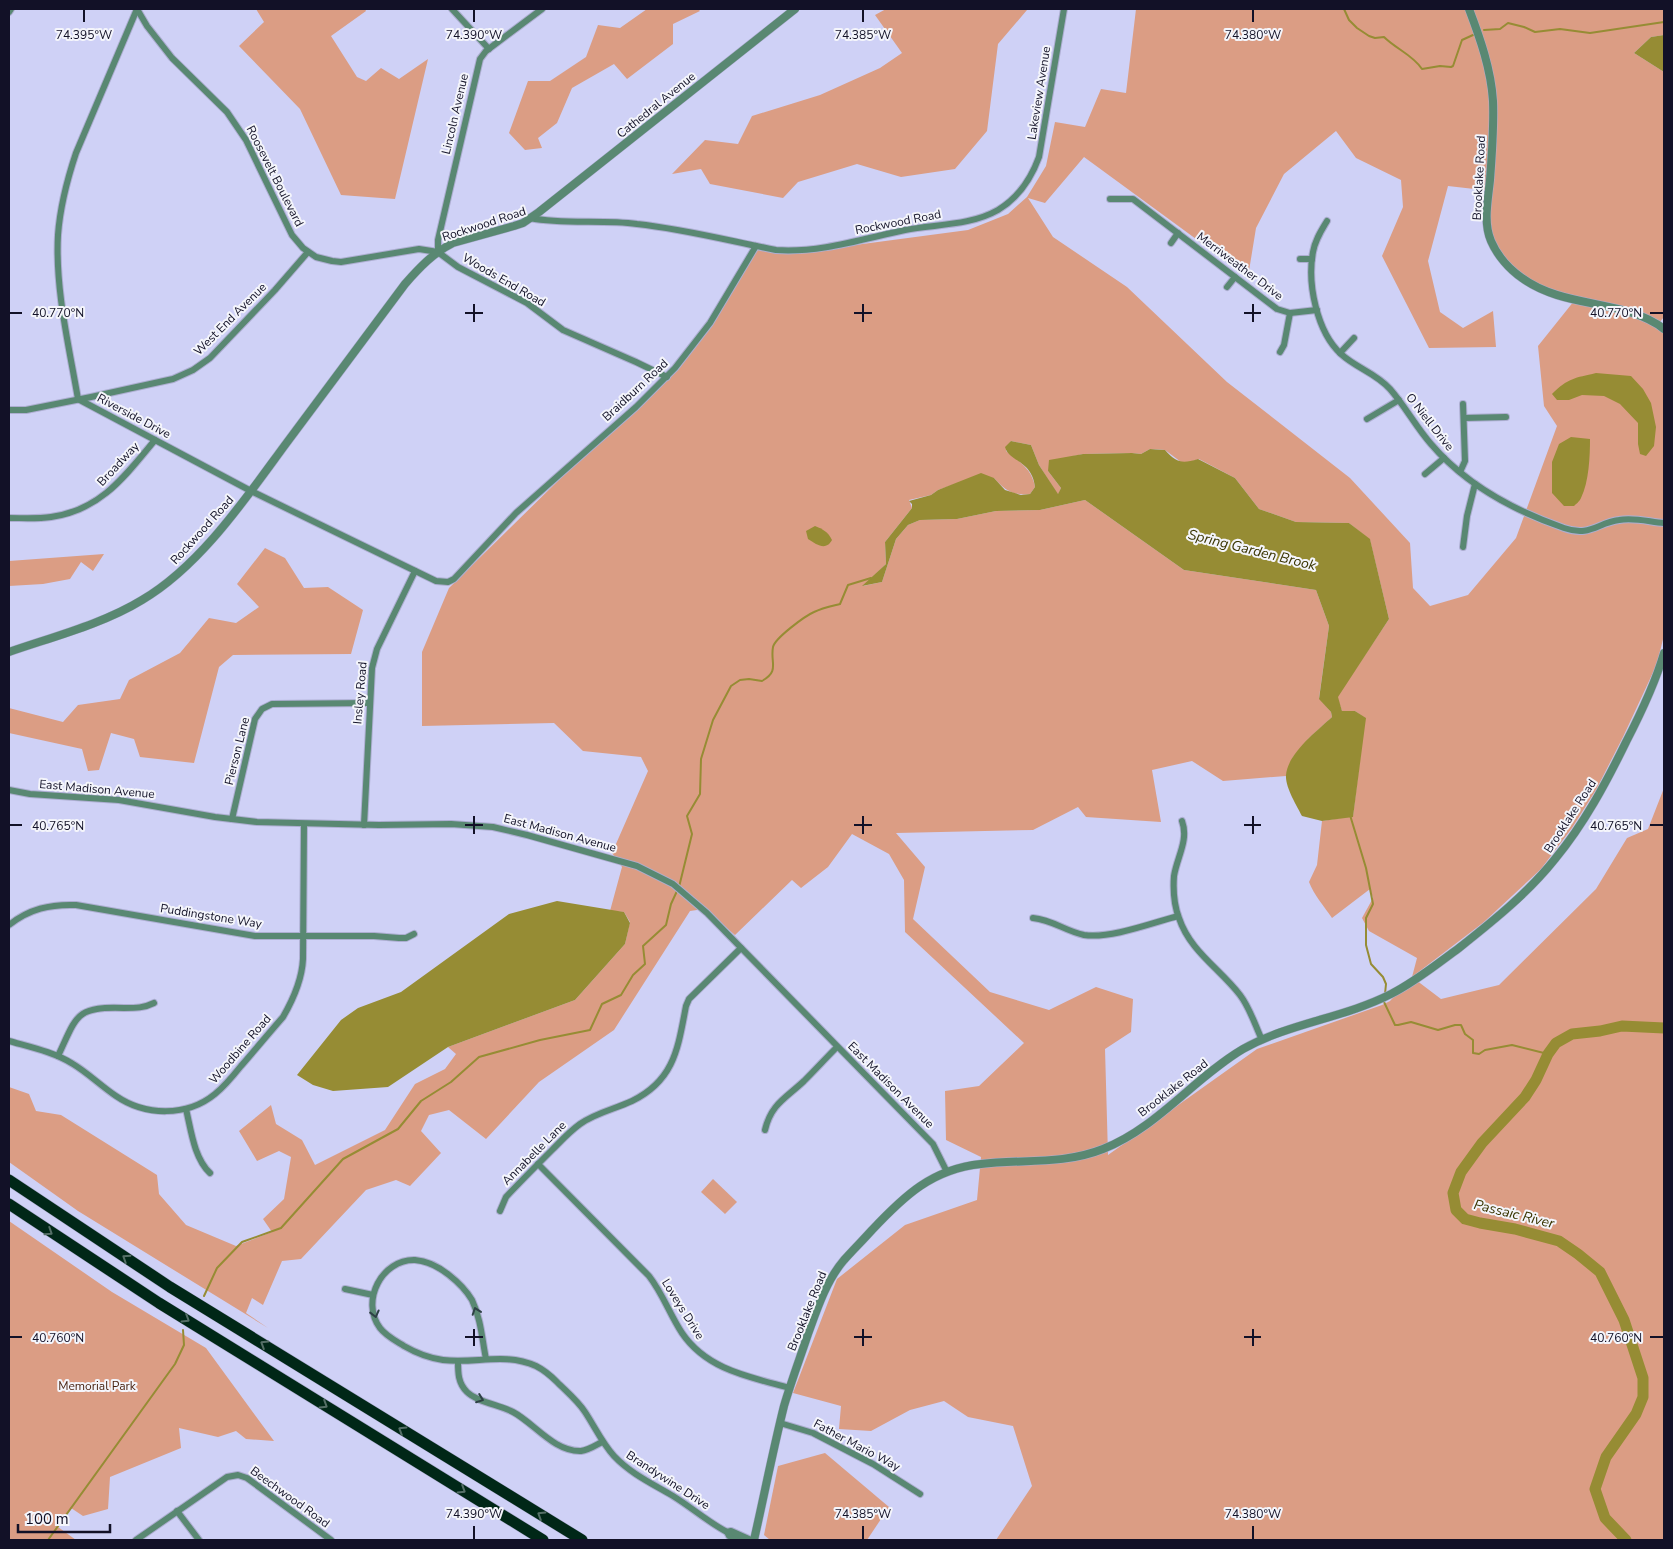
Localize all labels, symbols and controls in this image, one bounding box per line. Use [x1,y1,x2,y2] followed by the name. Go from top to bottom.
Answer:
[56,27,112,43] text: 74.395°W
[446,27,502,43] text: 74.390°W
[835,27,891,43] text: 74.385°W
[1225,27,1281,43] text: 74.380°W
[1024,45,1054,141] street label: Lakeview Avenue
[613,68,699,142] street label: Cathedral Avenue
[438,72,472,156] street label: Lincoln Avenue
[243,123,307,229] street label: Roosevelt Boulevard
[1469,135,1489,221] street label: Brooklake Road
[440,203,528,245] street label: Rockwood Road
[854,206,942,238] street label: Rockwood Road
[1194,228,1286,304] street label: Merriweather Drive
[460,250,548,310] street label: Woods End Road
[190,279,270,359] street label: West End Avenue
[32,305,84,321] text: 40.770°N
[1590,305,1642,321] text: 40.770°N
[599,355,671,425] street label: Braidburn Road
[94,390,174,442] street label: Riverside Drive
[1402,390,1458,454] street label: O Niell Drive
[93,438,143,489] street label: Broadway
[167,492,237,568] street label: Rockwood Road
[1186,525,1319,575] water label: Spring Garden Brook
[349,661,371,725] street label: Insley Road
[221,715,253,787] street label: Pierson Lane
[39,776,155,802] street label: East Madison Avenue
[1540,776,1600,856] street label: Brooklake Road
[502,810,618,856] street label: East Madison Avenue
[32,818,84,834] text: 40.765°N
[1590,818,1642,834] text: 40.765°N
[159,900,264,932] street label: Puddingstone Way
[205,1011,275,1087] street label: Woodbine Road
[844,1038,938,1132] street label: East Madison Avenue
[1135,1056,1211,1120] street label: Brooklake Road
[498,1117,570,1189] street label: Annabelle Lane
[1472,1195,1557,1233] water label: Passaic River
[44,1225,53,1235] one-way arrow
[123,1255,132,1264] one-way arrow
[784,1269,830,1353] street label: Brooklake Road
[658,1276,708,1342] street label: Loveys Drive
[471,1308,481,1316] one-way arrow
[369,1310,380,1319] one-way arrow
[180,1313,189,1323] one-way arrow
[32,1330,84,1346] text: 40.760°N
[1590,1330,1642,1346] text: 40.760°N
[260,1341,269,1351] one-way arrow
[58,1378,137,1394] park label: Memorial Park
[475,1393,483,1403] one-way arrow
[319,1398,328,1408] one-way arrow
[811,1415,904,1475] street label: Father Mario Way
[399,1426,408,1436] one-way arrow
[623,1447,713,1513] street label: Brandywine Drive
[247,1463,333,1531] street label: Beechwood Road
[457,1484,466,1494] one-way arrow
[18,1502,110,1534] scale bar
[446,1506,502,1522] text: 74.390°W
[835,1506,891,1522] text: 74.385°W
[1225,1506,1281,1522] text: 74.380°W
[25,1509,69,1529] text: 100 m
[537,1511,546,1521] one-way arrow

